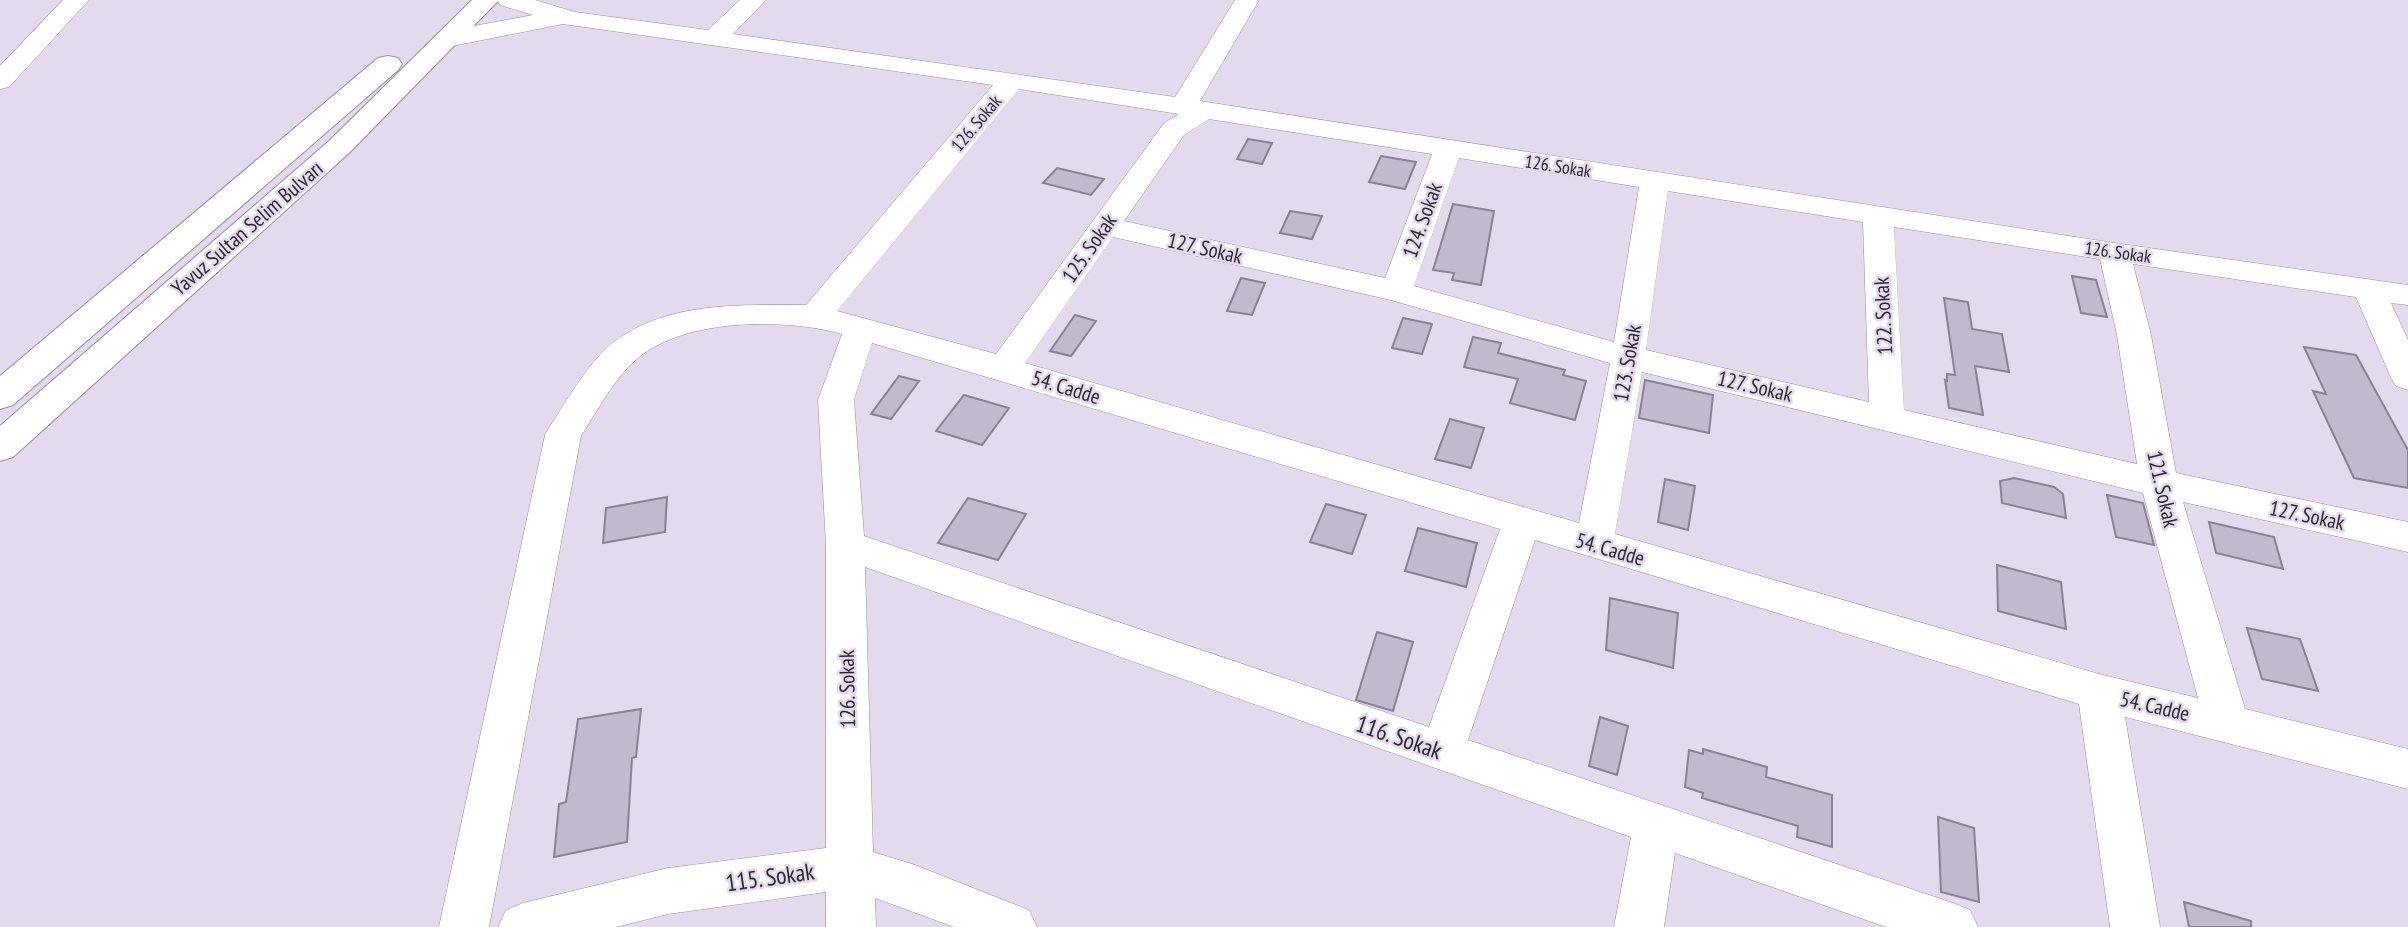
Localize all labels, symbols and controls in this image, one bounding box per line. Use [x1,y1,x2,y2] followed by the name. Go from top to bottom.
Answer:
[946,90,1006,156] street label: 126. Sokak
[1523,149,1593,183] street label: 126. Sokak
[166,155,328,301] street label: Yavuz Sultan Selim Bulvarı
[1396,179,1448,261] street label: 124. Sokak
[1056,208,1122,288] street label: 125. Sokak
[1165,226,1245,270] street label: 127. Sokak
[2083,236,2153,268] street label: 126. Sokak
[1867,276,1899,356] street label: 122. Sokak
[1607,322,1647,404] street label: 123. Sokak
[1028,364,1104,410] street label: 54. Cadde
[1715,364,1795,408] street label: 127. Sokak
[2141,448,2185,530] street label: 121. Sokak
[2267,494,2347,536] street label: 127. Sokak
[1572,526,1648,572] street label: 54. Cadde
[833,650,861,728] street label: 126. Sokak
[2118,685,2192,727] street label: 54. Cadde
[1352,708,1447,766] street label: 116. Sokak
[724,855,817,899] street label: 115. Sokak

